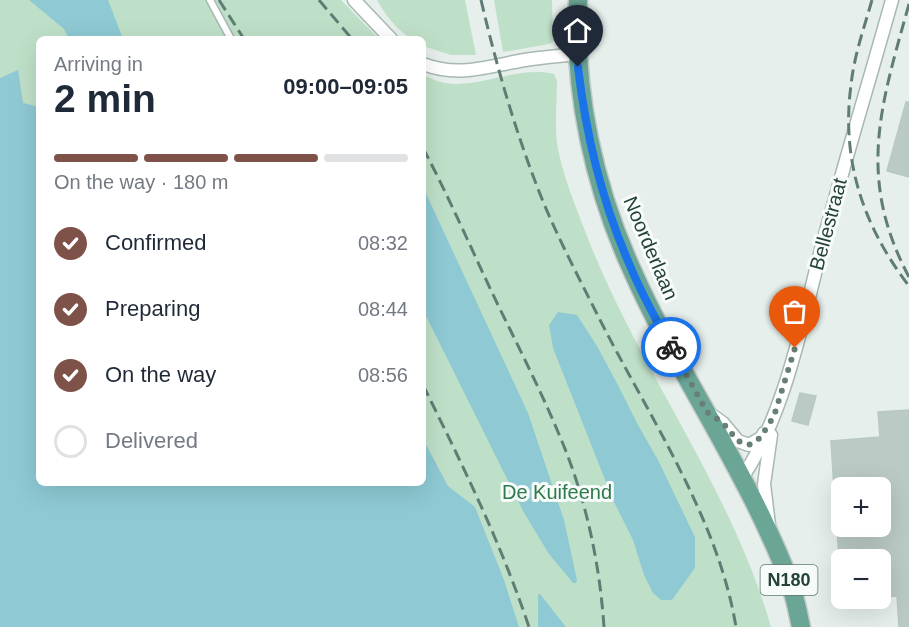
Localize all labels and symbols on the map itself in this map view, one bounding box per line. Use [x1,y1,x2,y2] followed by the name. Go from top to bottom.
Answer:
[552,5,603,67] pin
[805,175,851,272] street label: Bellestraat
[619,193,683,303] street label: Noorderlaan
[769,286,820,348] pin
[641,317,701,377] courier
[502,481,612,503] park label: De Kuifeend
[760,565,818,595] road number: N180

